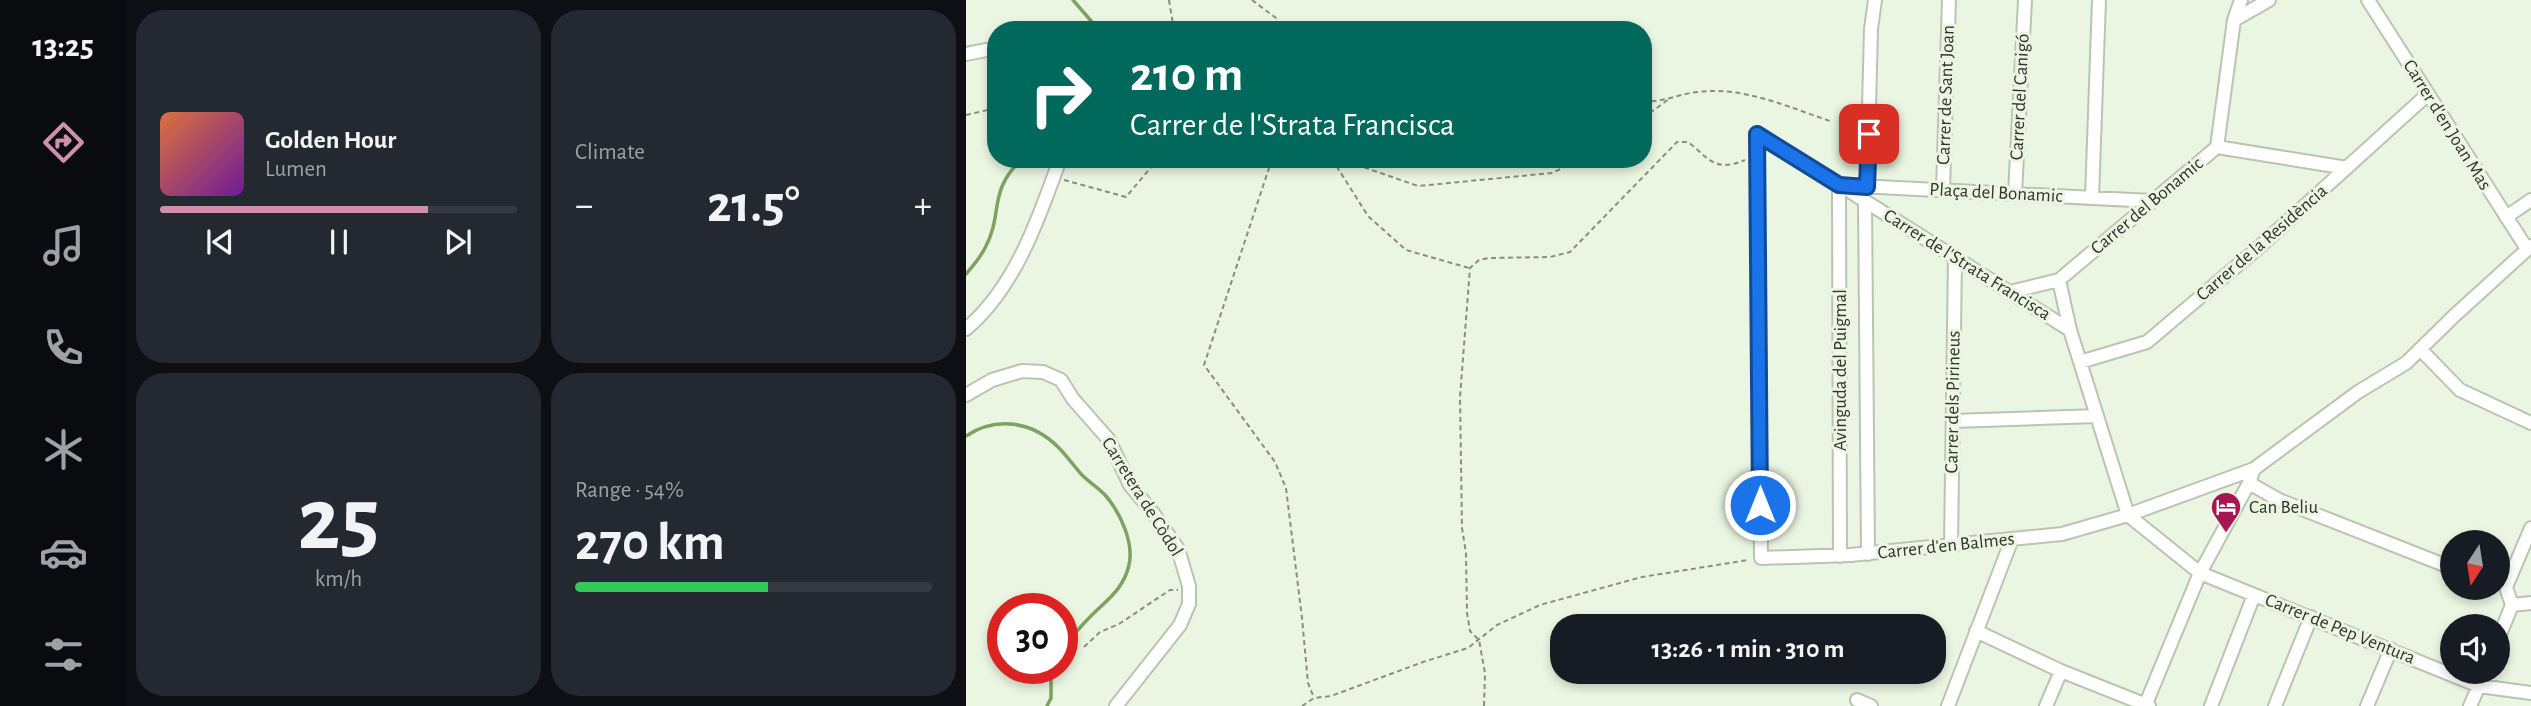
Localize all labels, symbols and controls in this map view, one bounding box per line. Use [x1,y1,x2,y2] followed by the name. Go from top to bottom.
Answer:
[1934,25,1958,165] street label: Carrer de Sant Joan
[32,30,94,62] text: 13:25
[2007,33,2033,161] street label: Carrer del Canigó
[1015,49,1106,140] icon: right
[1130,51,1243,100] text: 210 m
[2399,56,2495,194] street label: Carrer d'en Joan Mas
[1839,104,1899,164] pin
[1130,109,1455,141] text: Carrer de l'Strata Francisca
[1850,115,1888,153] icon: arrive
[39,118,88,167] icon: directions
[265,127,396,153] text: Golden Hour
[575,141,645,164] text: Climate
[2087,154,2207,258] street label: Carrer del Bonamic
[265,158,327,181] text: Lumen
[707,179,800,231] text: 21.5°
[1929,180,2063,206] street label: Plaça del Bonamic
[2193,181,2331,305] street label: Carrer de la Residència
[575,187,593,225] text: −
[914,187,932,225] text: +
[1880,206,2054,324] street label: Carrer de l'Strata Francisca
[39,221,88,270] icon: music
[201,223,239,261] icon: previous
[320,223,358,261] icon: pause
[439,223,477,261] icon: next
[1831,289,1850,451] street label: Avinguda del Puigmal
[39,323,88,372] icon: phone
[1942,330,1964,474] street label: Carrer dels Pirineus
[39,425,88,474] icon: climate
[1098,434,1186,560] street label: Carretera de Còdol
[1723,468,1797,542] position arrow
[297,475,380,566] text: 25
[575,479,684,502] text: Range · 54%
[2209,490,2243,534] hotel icon: Can Beliu
[2249,498,2318,517] place label: Can Beliu
[575,517,725,569] text: 270 km
[39,528,88,577] icon: car
[1877,529,2015,563] street label: Carrer d'en Balmes
[2440,530,2510,600] north arrow
[2440,530,2510,684] map controls
[315,568,362,591] text: km/h
[2262,590,2418,668] street label: Carrer de Pep Ventura
[987,593,1078,684] speed limit sign: 30
[2440,614,2510,684] button: sound
[39,630,88,679] icon: filters
[1652,636,1844,662] text: 13:26 · 1 min · 310 m

